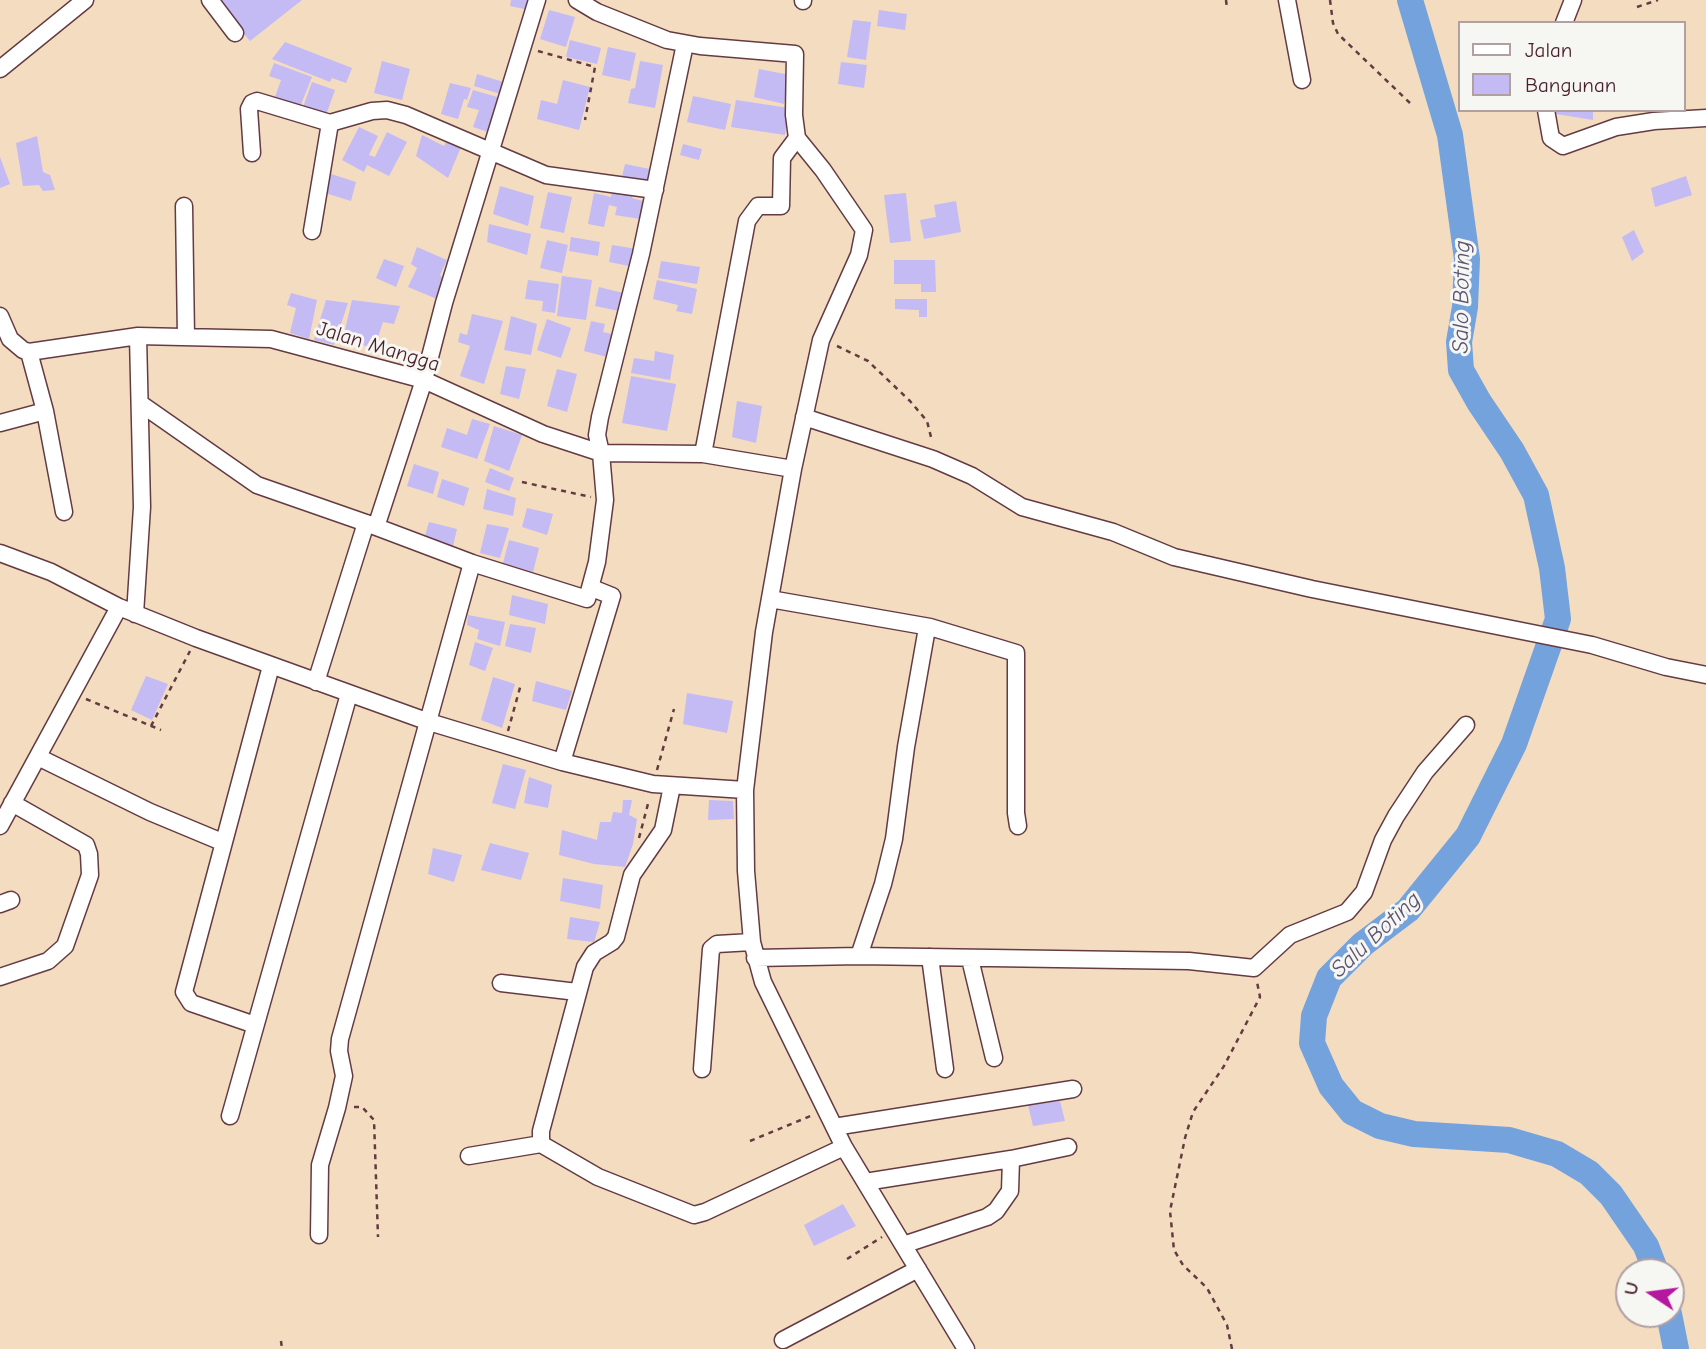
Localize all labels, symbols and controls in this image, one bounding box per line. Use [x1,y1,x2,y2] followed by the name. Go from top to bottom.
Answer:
[1458,21,1685,112] legend
[1525,38,1572,62] text: Jalan
[1525,73,1616,97] text: Bangunan
[1447,240,1477,354] water label: Salo Boting
[313,316,443,378] street label: Jalan Mangga
[1325,886,1427,984] water label: Salu Boting
[1615,1258,1685,1328] north arrow
[1619,1280,1644,1297] text: U

